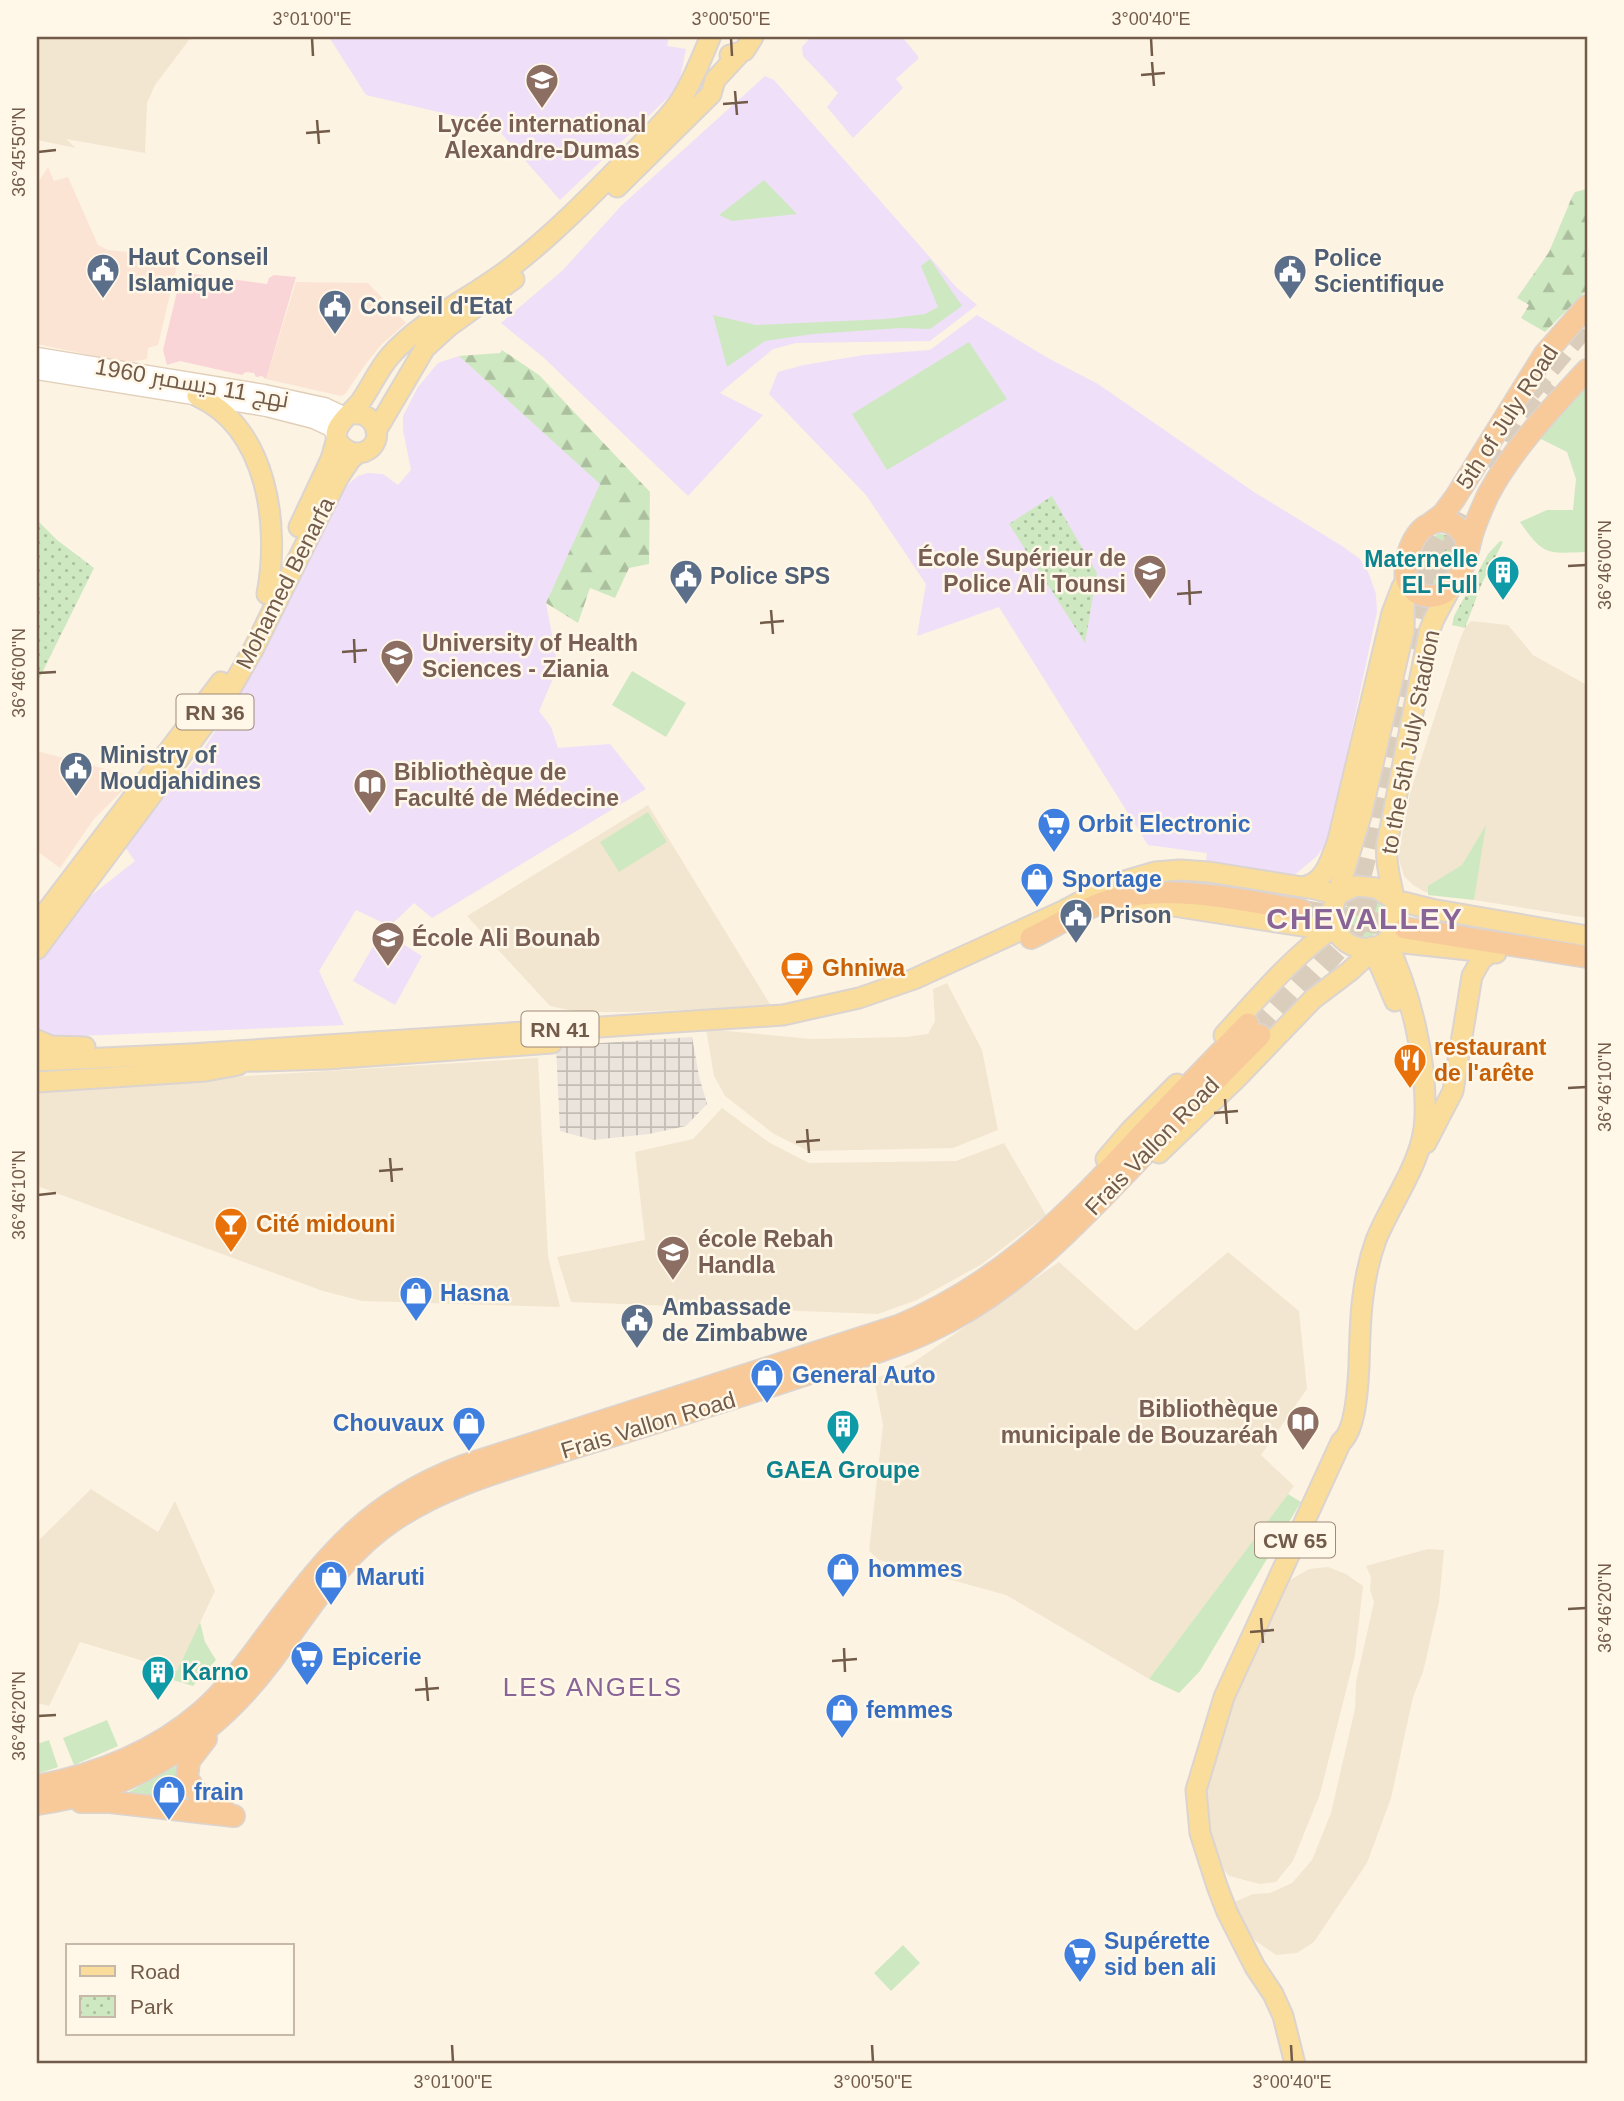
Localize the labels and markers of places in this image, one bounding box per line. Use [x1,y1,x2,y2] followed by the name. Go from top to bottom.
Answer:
[523,61,561,110] school or university icon: Lycée international Alexandre-Dumas
[438,111,646,163] place label: Lycée international Alexandre-Dumas
[128,244,269,296] place label: Haut Conseil Islamique
[1314,245,1444,297] place label: Police Scientifique
[84,251,122,300] public building icon: Haut Conseil Islamique
[1271,252,1309,301] public building icon: Police Scientifique
[316,287,354,336] public building icon: Conseil d'Etat
[360,293,513,319] place label: Conseil d'Etat
[918,544,1126,597] place label: École Supérieur de Police Ali Tounsi
[1364,546,1478,598] place label: Maternelle EL Full
[1131,552,1169,601] school or university icon: École Supérieur de Police Ali Tounsi
[1484,553,1522,602] building icon: Maternelle EL Full
[667,557,705,606] public building icon: Police SPS
[710,563,830,589] place label: Police SPS
[422,630,638,682] place label: University of Health Sciences - Ziania
[378,637,416,686] school or university icon: University of Health Sciences - Ziania
[100,742,261,794] place label: Ministry of Moudjahidines
[57,749,95,798] public building icon: Ministry of Moudjahidines
[394,759,619,811] place label: Bibliothèque de Faculté de Médecine
[351,766,389,815] library icon: Bibliothèque de Faculté de Médecine
[1035,805,1073,854] supermarket icon: Orbit Electronic
[1078,811,1251,837] place label: Orbit Electronic
[1018,860,1056,909] shop icon: Sportage
[1062,866,1162,892] place label: Sportage
[1057,896,1095,945] public building icon: Prison
[1100,902,1172,928] place label: Prison
[369,919,407,968] school or university icon: École Ali Bounab
[412,924,600,951] place label: École Ali Bounab
[778,949,816,998] cafe icon: Ghniwa
[822,955,905,981] place label: Ghniwa
[1434,1034,1547,1086] place label: restaurant de l'arête
[1391,1041,1429,1090] restaurant icon: restaurant de l'arête
[212,1205,250,1254] bar icon: Cité midouni
[256,1211,395,1237] place label: Cité midouni
[698,1226,834,1278] place label: école Rebah Handla
[654,1233,692,1282] school or university icon: école Rebah Handla
[397,1274,435,1323] shop icon: Hasna
[440,1280,509,1306] place label: Hasna
[662,1294,808,1346] place label: Ambassade de Zimbabwe
[618,1301,656,1350] public building icon: Ambassade de Zimbabwe
[748,1356,786,1405] shop icon: General Auto
[792,1362,936,1388] place label: General Auto
[1001,1396,1278,1448] place label: Bibliothèque municipale de Bouzaréah
[1284,1403,1322,1452] library icon: Bibliothèque municipale de Bouzaréah
[450,1404,488,1453] shop icon: Chouvaux
[824,1407,862,1456] building icon: GAEA Groupe
[333,1410,444,1436] place label: Chouvaux
[766,1457,920,1483] place label: GAEA Groupe
[824,1550,862,1599] shop icon: hommes
[868,1556,963,1582] place label: hommes
[312,1558,350,1607] shop icon: Maruti
[356,1564,425,1590] place label: Maruti
[288,1638,326,1687] supermarket icon: Epicerie
[332,1644,422,1670] place label: Epicerie
[139,1653,177,1702] building icon: Karno
[182,1659,248,1685] place label: Karno
[823,1691,861,1740] shop icon: femmes
[866,1697,953,1723] place label: femmes
[150,1773,188,1822] shop icon: frain
[194,1779,244,1805] place label: frain
[1104,1928,1216,1980] place label: Supérette sid ben ali
[1061,1935,1099,1984] supermarket icon: Supérette sid ben ali

